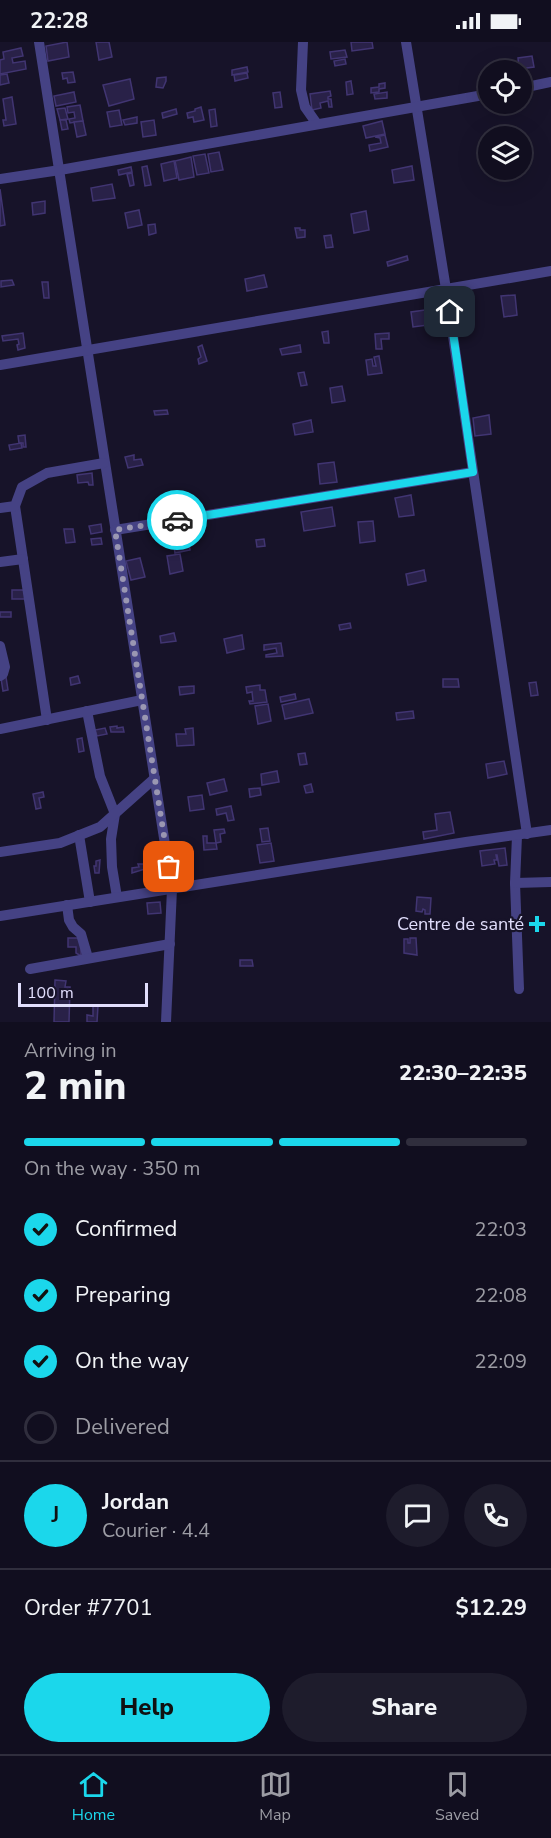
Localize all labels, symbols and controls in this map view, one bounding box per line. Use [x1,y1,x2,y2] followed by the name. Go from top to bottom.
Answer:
[30,6,88,36] text: 22:28
[478,60,532,180] map controls
[478,60,532,114] button: locate
[478,126,532,180] button: layers
[424,286,475,337] pin
[433,295,466,328] icon: home
[147,490,207,550] courier
[161,504,194,537] icon: car
[143,841,194,892] pin
[152,850,185,883] icon: bag
[397,912,524,936] place label: Centre de santé
[528,915,546,933] marker: Centre de santé
[18,980,148,1007] scale bar
[27,982,74,1004] text: 100 m
[24,1037,117,1064] text: Arriving in
[399,1058,527,1088] text: 22:30–22:35
[24,1060,127,1113] text: 2 min
[24,1155,200,1182] text: On the way · 350 m
[24,1213,57,1246] icon: check
[75,1214,177,1244] text: Confirmed
[474,1216,527,1243] text: 22:03
[24,1279,57,1312] icon: check
[75,1280,171,1310] text: Preparing
[474,1282,527,1309] text: 22:08
[24,1345,57,1378] icon: check
[75,1346,189,1376] text: On the way
[474,1348,527,1375] text: 22:09
[75,1412,170,1442] text: Delivered
[386,1484,449,1547] button: chat
[464,1484,527,1547] button: phone
[102,1487,169,1517] text: Jordan
[52,1500,59,1530] text: J
[102,1517,210,1544] text: Courier · 4.4
[24,1593,153,1623] text: Order #7701
[456,1593,527,1623] text: $12.29
[24,1673,270,1742] button: Help
[282,1673,527,1742] button: Share
[72,1768,115,1826] tab: Home
[259,1768,292,1826] tab: Map
[435,1768,479,1826] tab: Saved

